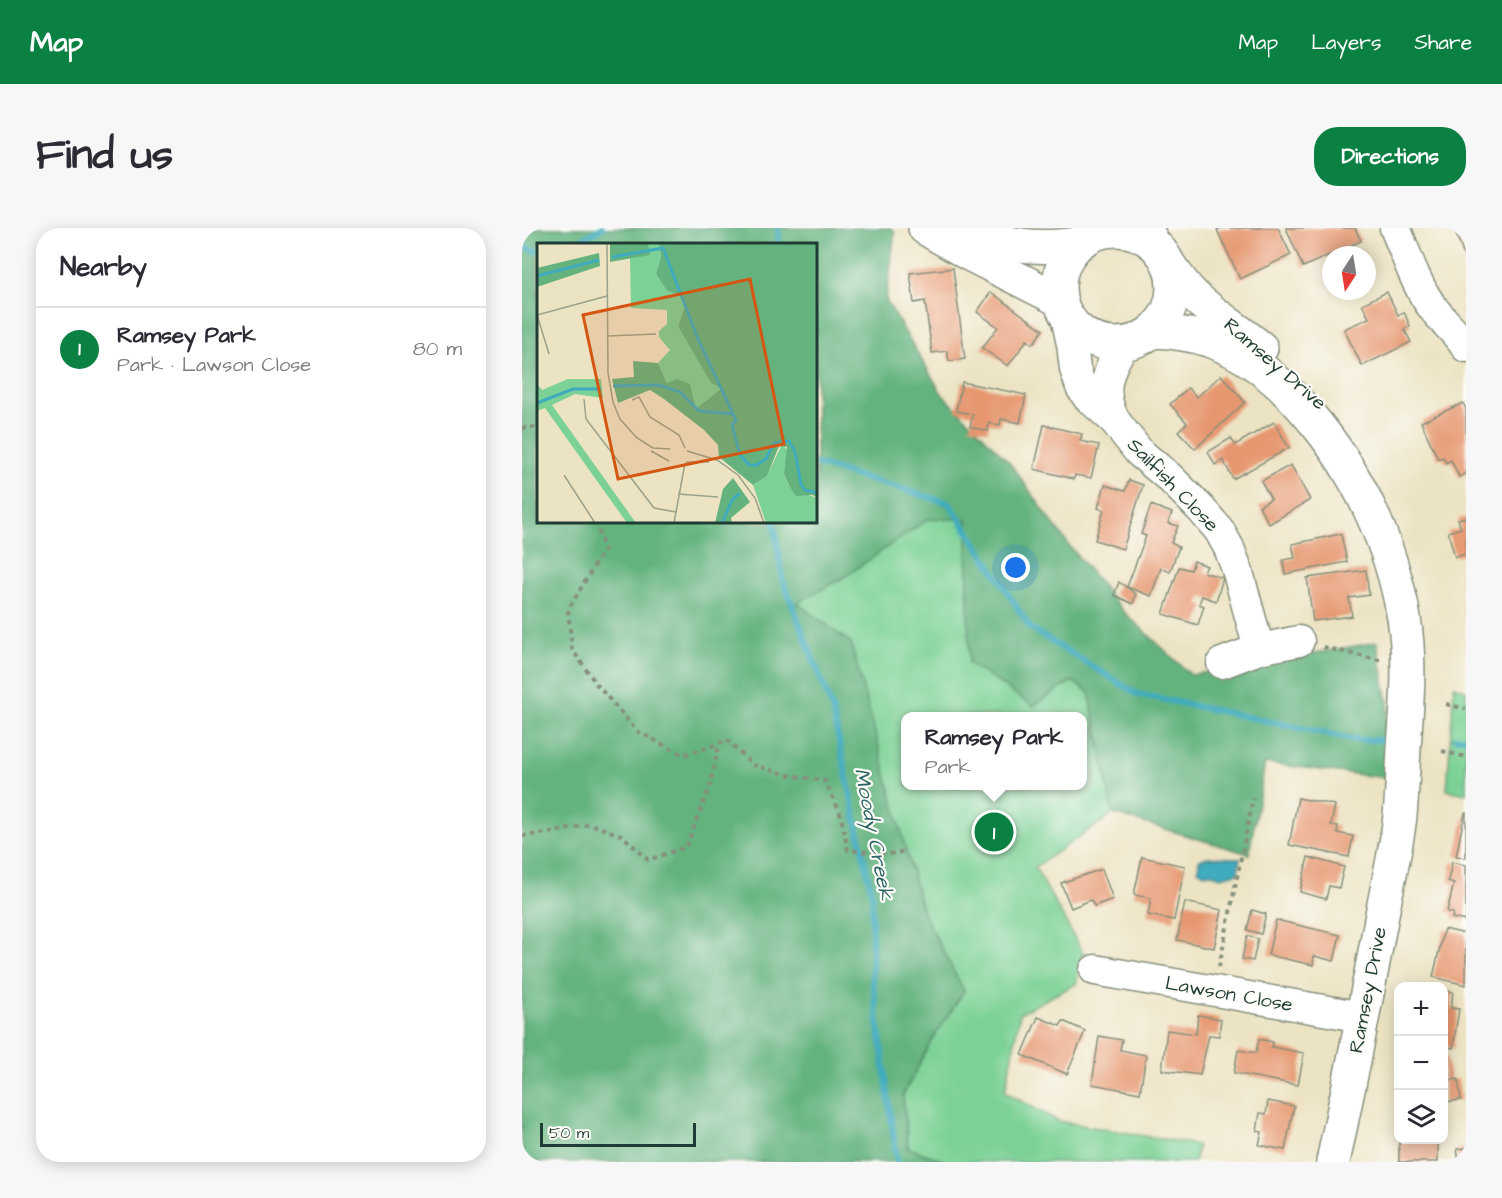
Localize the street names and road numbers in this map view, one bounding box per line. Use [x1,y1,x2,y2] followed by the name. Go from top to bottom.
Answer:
[1217,311,1333,417] street label: Ramsey Drive
[1121,432,1225,539] street label: Sailfish Close
[1342,924,1395,1056] street label: Ramsey Drive
[1163,969,1295,1019] street label: Lawson Close

